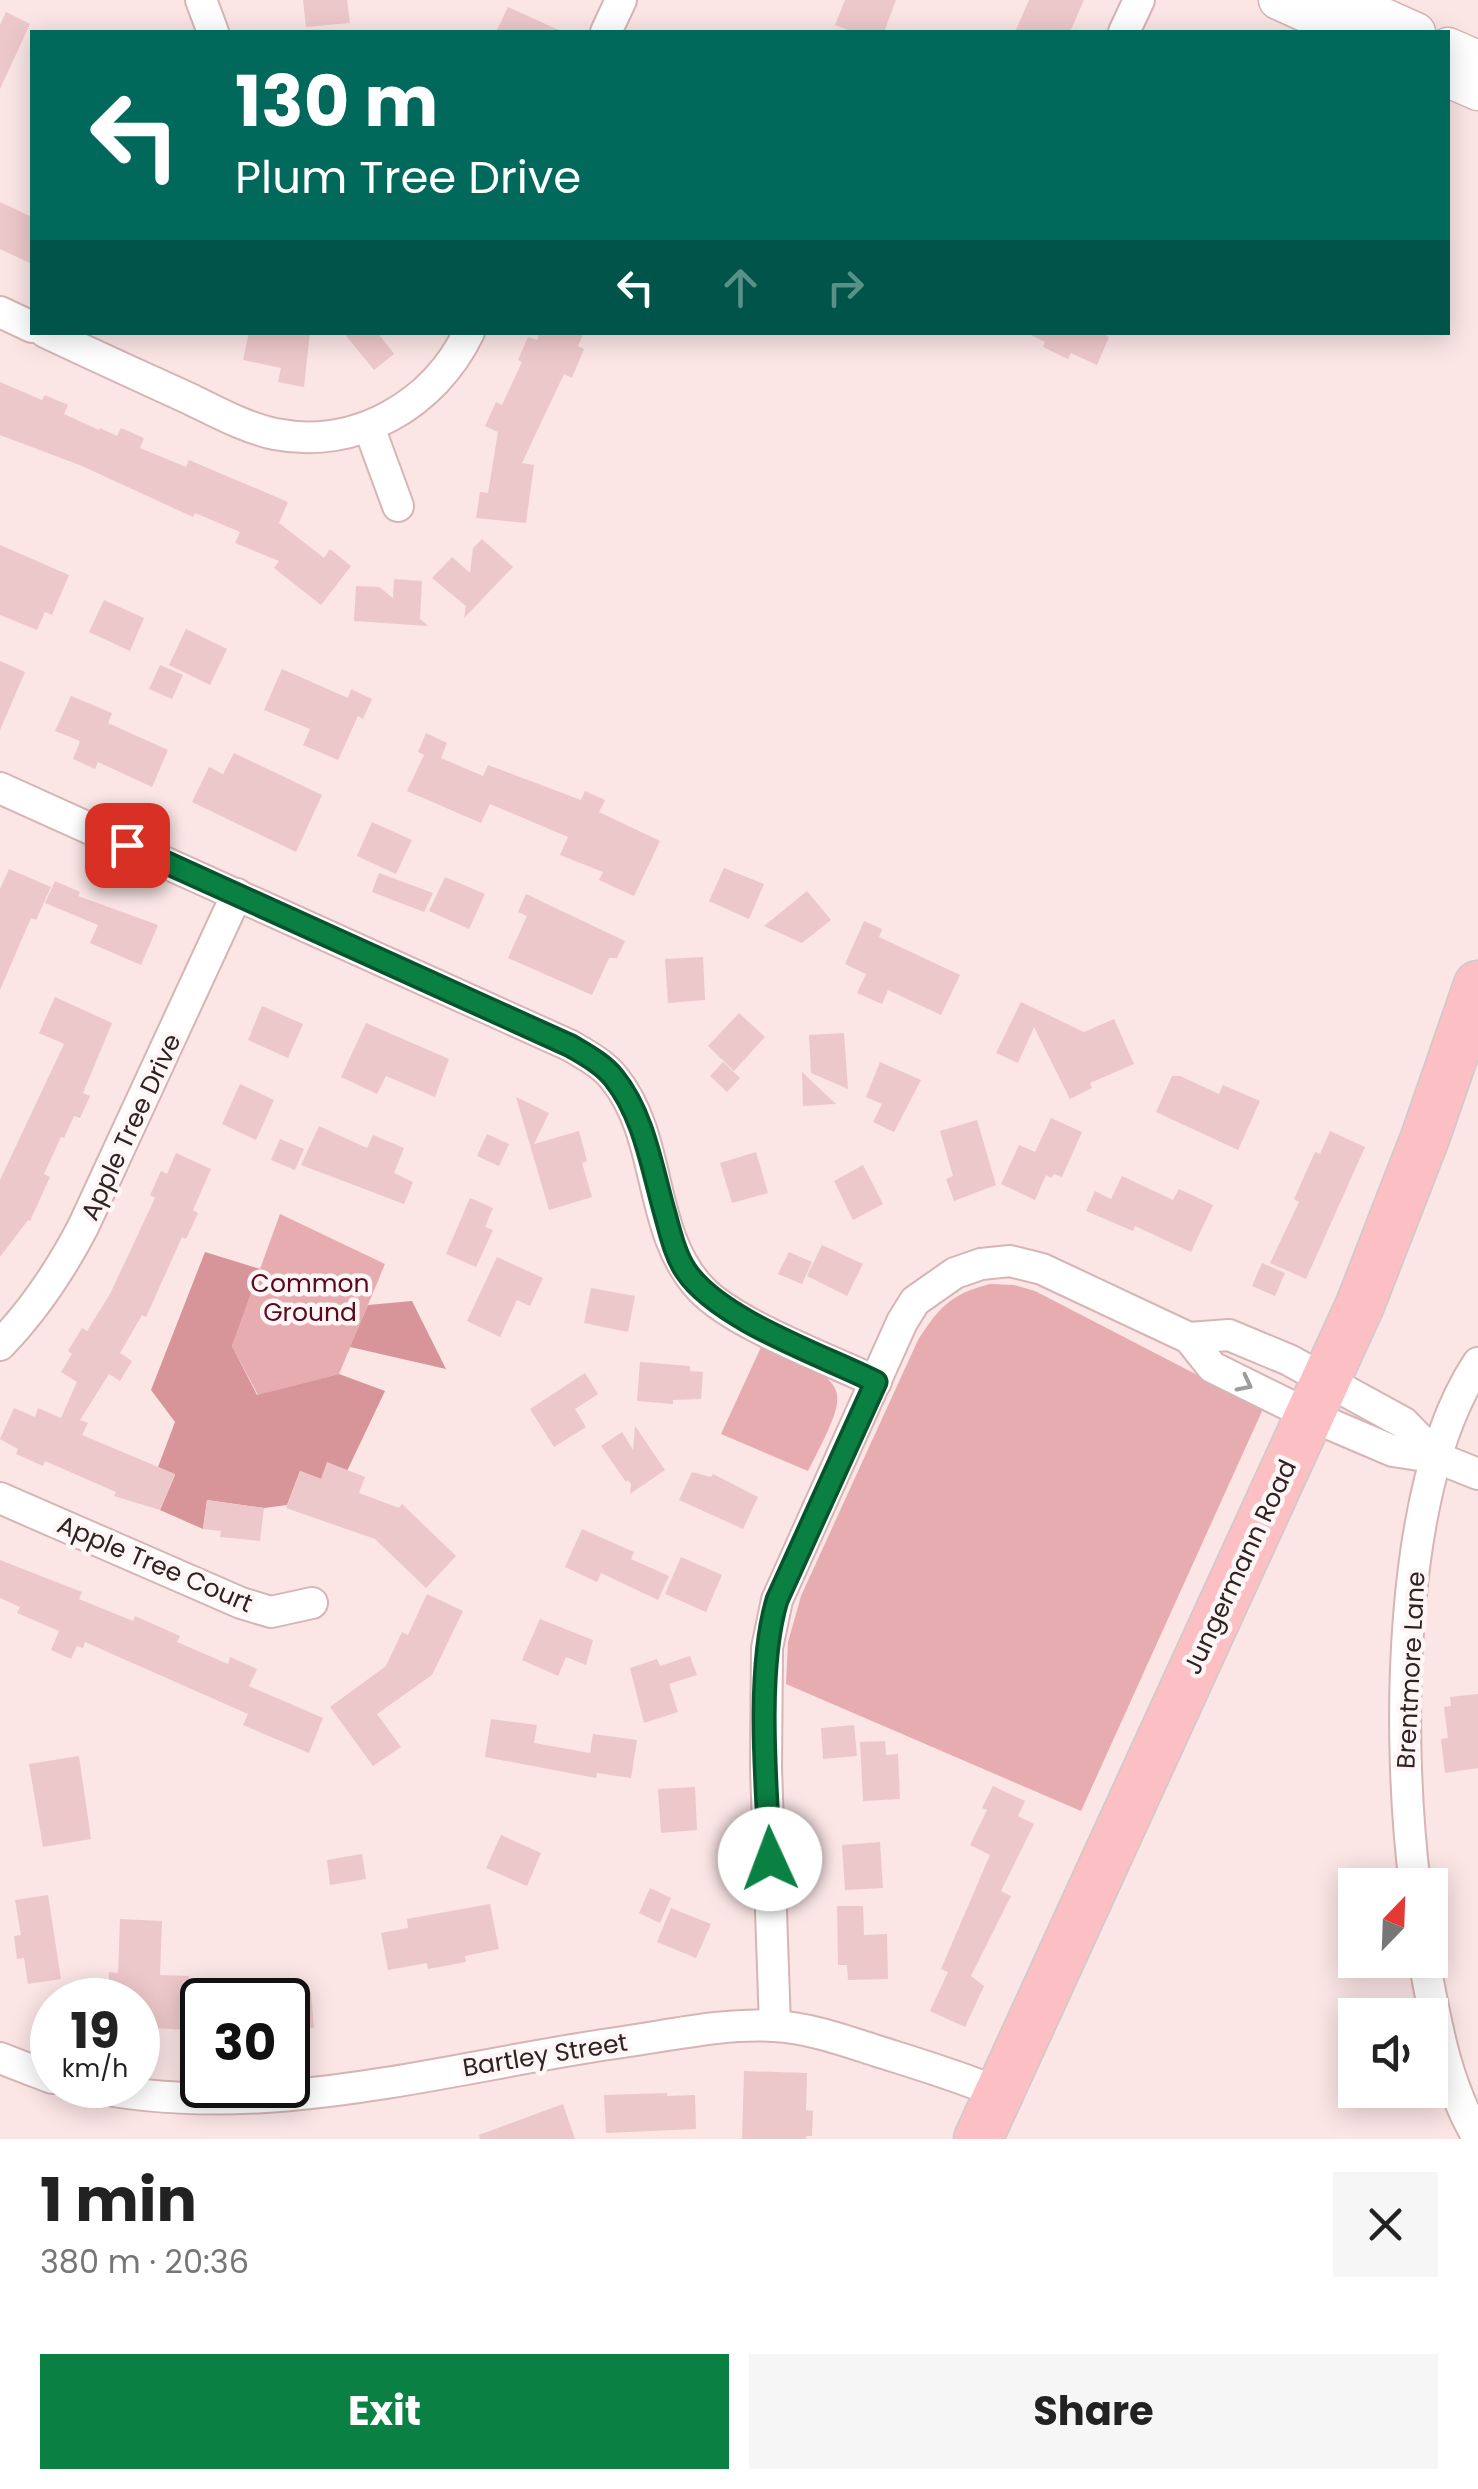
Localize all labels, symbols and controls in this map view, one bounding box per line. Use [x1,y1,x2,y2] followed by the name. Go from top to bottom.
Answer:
[235,52,438,151] text: 130 m
[70,70,200,200] icon: left
[235,146,581,209] text: Plum Tree Drive
[608,260,663,315] icon: left
[713,260,768,315] icon: ahead
[818,260,873,315] icon: right
[85,803,170,888] pin
[100,818,155,873] icon: arrive
[72,1028,190,1226] street label: Apple Tree Drive
[251,1266,369,1330] park label: Common Ground
[1235,1371,1253,1391] one-way arrow
[1175,1454,1305,1680] street label: Jungermann Road
[52,1507,258,1621] street label: Apple Tree Court
[1388,1570,1434,1770] street label: Brentmore Lane
[718,1807,822,1911] position arrow
[1338,1868,1448,1978] north arrow
[1338,1868,1448,2108] map controls
[180,1978,310,2108] speed limit sign: 30
[70,1995,120,2066] text: 19
[1338,1998,1448,2108] button: sound
[460,2025,630,2085] street label: Bartley Street
[62,2051,128,2086] text: km/h
[40,2158,197,2242] text: 1 min
[1333,2172,1438,2277] button: close
[40,2239,249,2284] text: 380 m · 20:36
[40,2354,729,2469] button: Exit
[749,2354,1438,2469] button: Share

